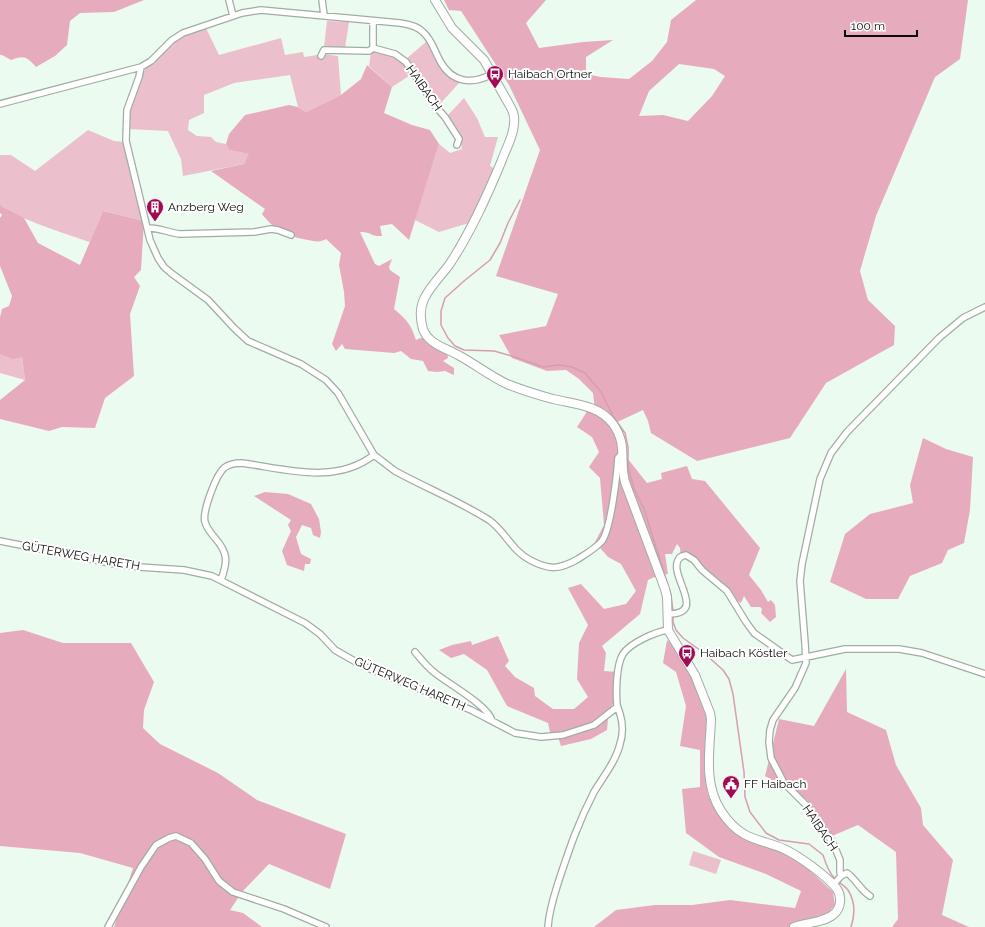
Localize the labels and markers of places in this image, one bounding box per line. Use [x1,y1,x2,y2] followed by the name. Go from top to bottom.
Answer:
[485,64,505,89] bus stop icon: Haibach Ortner
[508,67,593,81] place label: Haibach Ortner
[145,197,165,222] building icon: Anzberg Weg
[168,200,244,214] place label: Anzberg Weg
[677,643,697,668] bus stop icon: Haibach Köstler
[700,646,788,660] place label: Haibach Köstler
[721,774,741,799] public building icon: FF Haibach
[744,777,806,791] place label: FF Haibach

